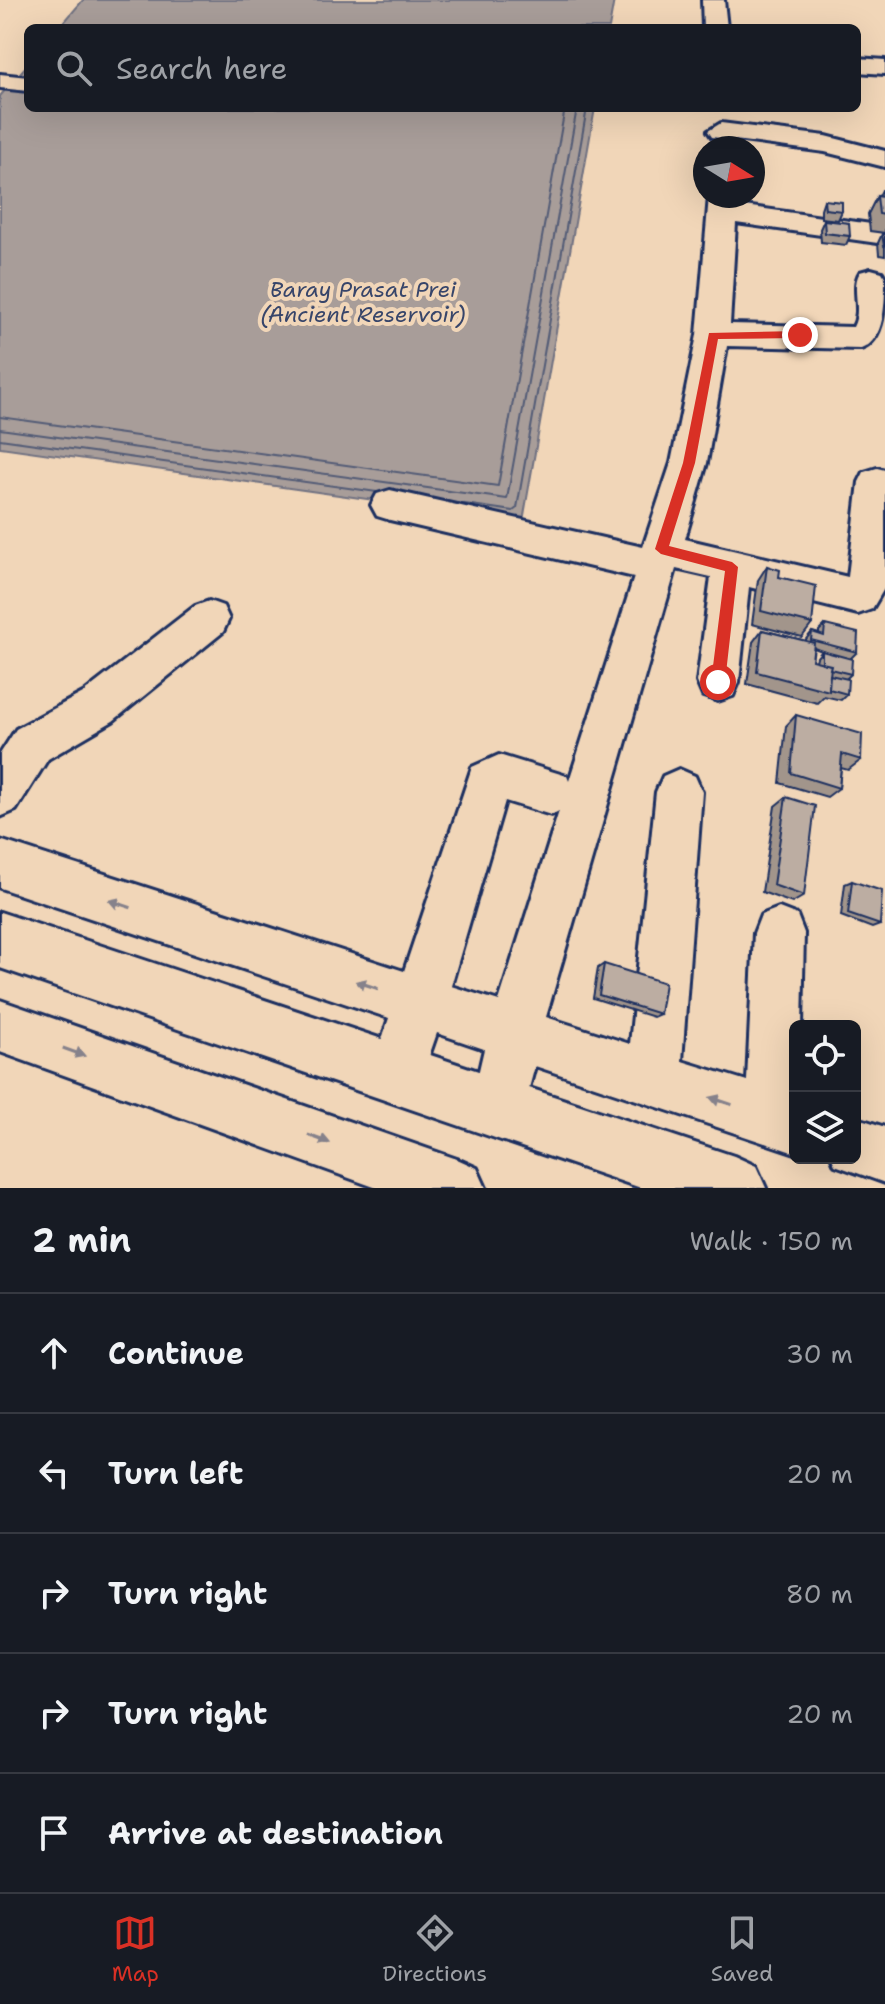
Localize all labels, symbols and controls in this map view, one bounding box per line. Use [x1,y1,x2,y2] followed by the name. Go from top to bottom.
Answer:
[24,24,861,112] search box
[52,46,96,90] icon: search
[116,48,287,89] text: Search here
[693,136,765,208] north arrow
[260,275,466,329] water label: Baray Prasat Prei (Ancient Reservoir)
[782,317,818,353] route end
[700,664,736,700] route start
[108,897,132,909] one-way arrow
[355,978,379,990] one-way arrow
[789,1020,861,1164] map controls
[789,1020,861,1092] button: locate
[62,1046,86,1059] one-way arrow
[789,1092,861,1164] button: layers
[709,1094,733,1106] one-way arrow
[307,1133,331,1146] one-way arrow
[32,1217,131,1263] text: 2 min
[690,1223,853,1258] text: Walk · 150 m
[32,1331,76,1375] icon: ahead
[108,1333,244,1374] text: Continue
[786,1336,853,1371] text: 30 m
[32,1451,76,1495] icon: left
[108,1453,243,1494] text: Turn left
[786,1456,853,1491] text: 20 m
[32,1571,76,1615] icon: right
[108,1573,267,1614] text: Turn right
[786,1576,853,1611] text: 80 m
[32,1691,76,1735] icon: right
[108,1693,267,1734] text: Turn right
[786,1696,853,1731] text: 20 m
[32,1811,76,1855] icon: arrive
[108,1813,443,1854] text: Arrive at destination
[112,1911,159,1988] tab: Map
[382,1911,487,1988] tab: Directions
[711,1911,773,1988] tab: Saved

